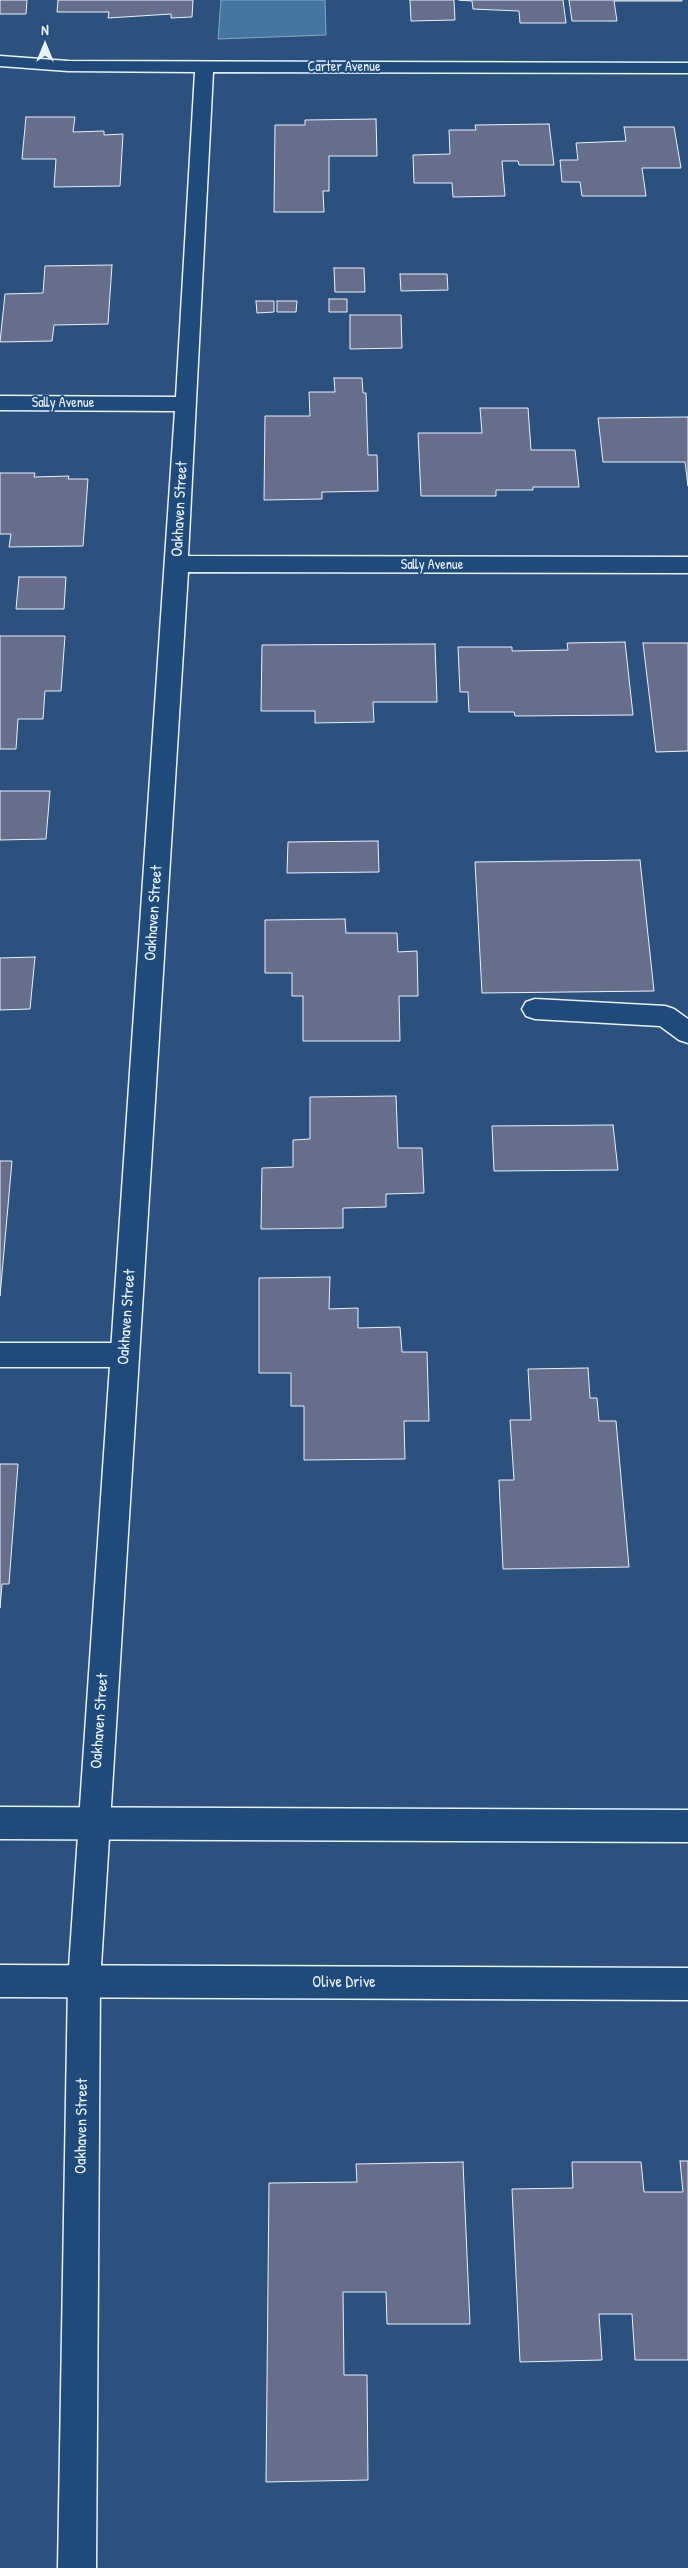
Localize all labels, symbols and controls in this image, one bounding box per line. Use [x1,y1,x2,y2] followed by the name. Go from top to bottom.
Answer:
[20,20,70,70] north arrow
[41,20,49,39] text: N
[307,59,381,75] street label: Carter Avenue
[32,395,94,411] street label: Sally Avenue
[168,461,192,557] street label: Oakhaven Street
[401,557,463,573] street label: Sally Avenue
[141,865,167,961] street label: Oakhaven Street
[114,1269,140,1365] street label: Oakhaven Street
[87,1673,113,1769] street label: Oakhaven Street
[312,1973,376,1993] street label: Olive Drive
[72,2078,92,2174] street label: Oakhaven Street

